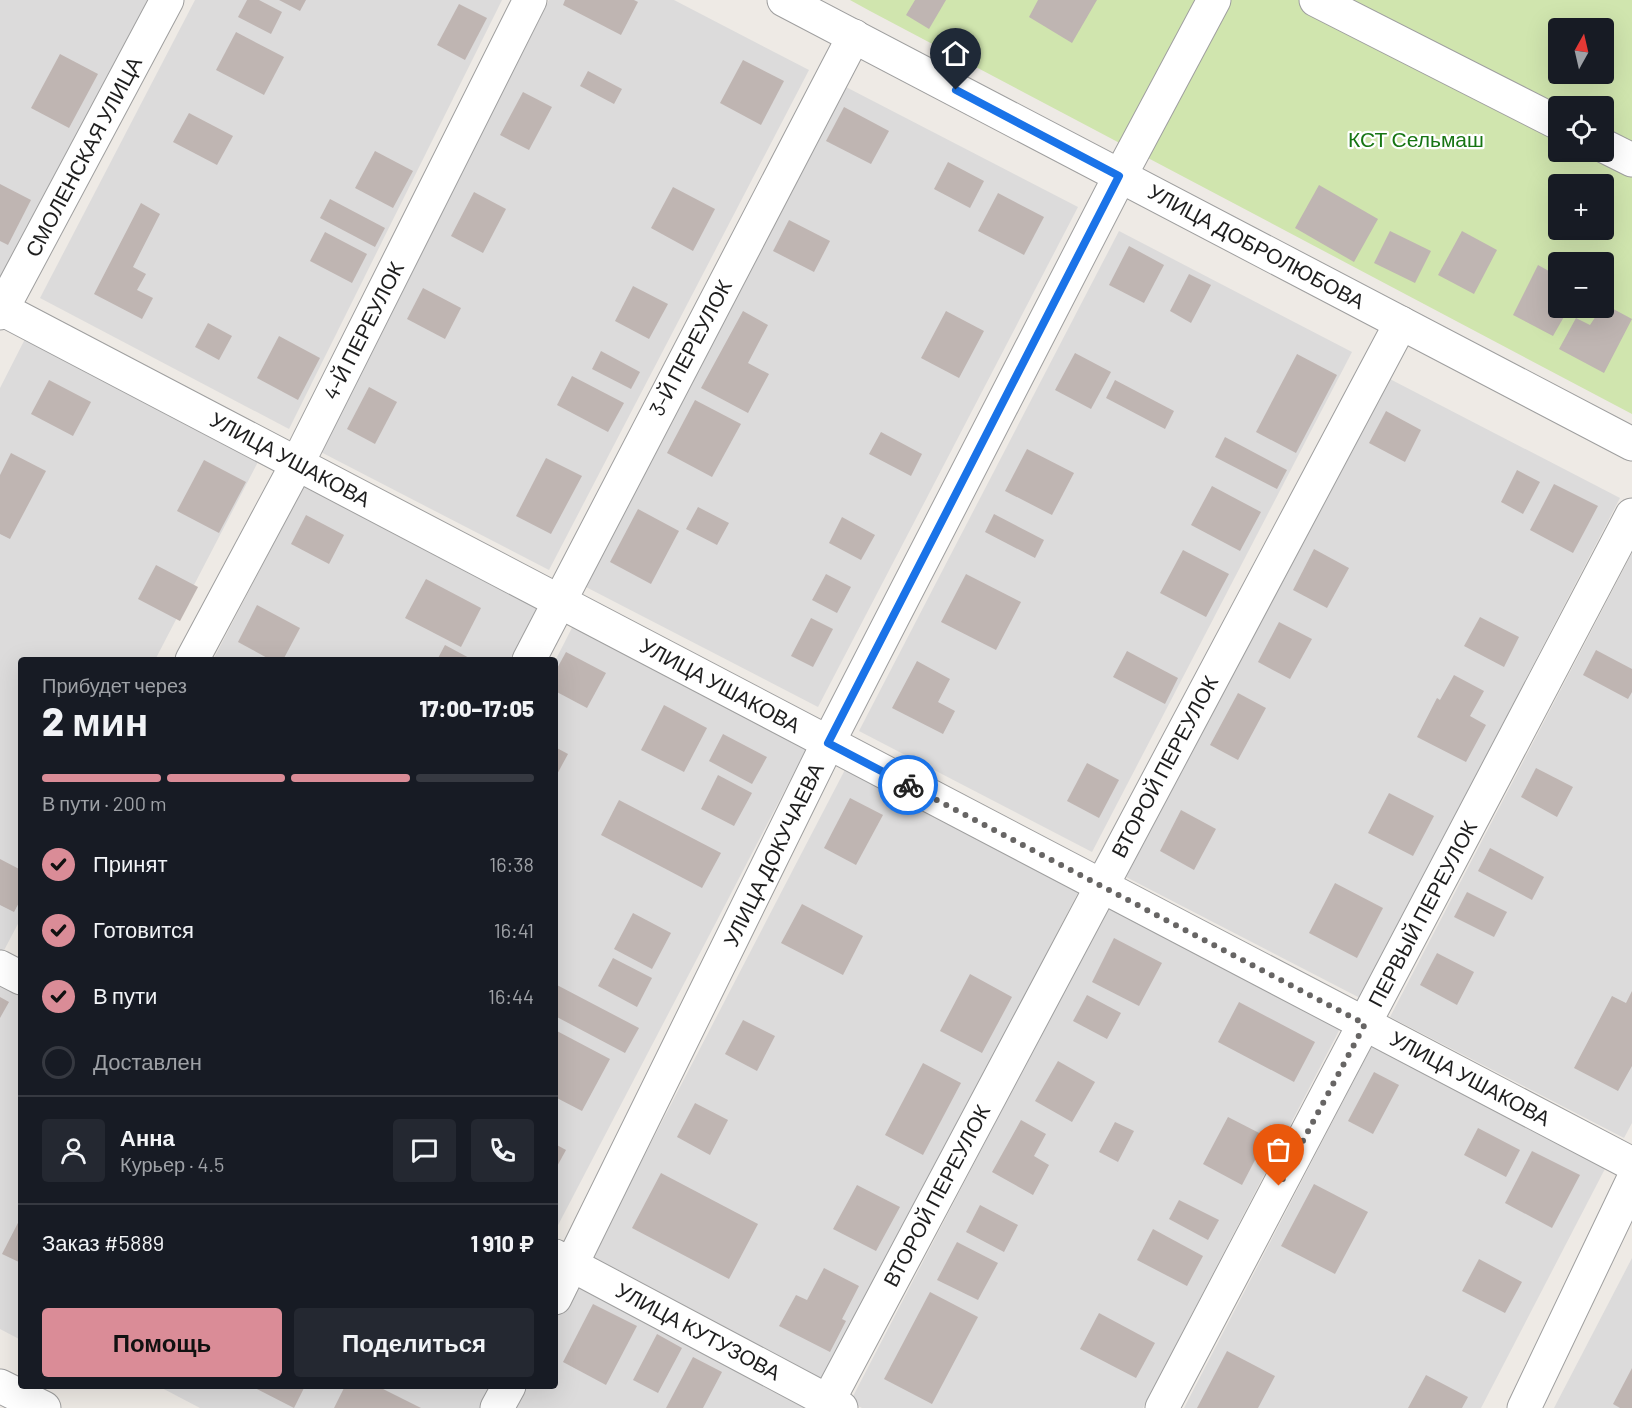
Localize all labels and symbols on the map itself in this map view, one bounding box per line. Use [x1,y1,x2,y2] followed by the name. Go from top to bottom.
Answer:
[1548,18,1614,84] north arrow
[930,28,981,90] pin
[19,52,146,261] street label: СМОЛЕНСКАЯ УЛИЦА
[1348,126,1484,151] park label: КСТ Сельмаш
[1144,178,1369,313] street label: УЛИЦА ДОБРОЛЮБОВА
[317,257,408,403] street label: 4-Й ПЕРЕУЛОК
[643,274,736,420] street label: 3-Й ПЕРЕУЛОК
[206,406,375,511] street label: УЛИЦА УШАКОВА
[636,632,805,737] street label: УЛИЦА УШАКОВА
[1105,671,1223,861] street label: ВТОРОЙ ПЕРЕУЛОК
[878,755,938,815] courier
[717,759,828,950] street label: УЛИЦА ДОКУЧАЕВА
[1362,815,1482,1011] street label: ПЕРВЫЙ ПЕРЕУЛОК
[1386,1025,1555,1130] street label: УЛИЦА УШАКОВА
[877,1100,995,1290] street label: ВТОРОЙ ПЕРЕУЛОК
[1253,1124,1304,1186] pin
[612,1277,785,1385] street label: УЛИЦА КУТУЗОВА

